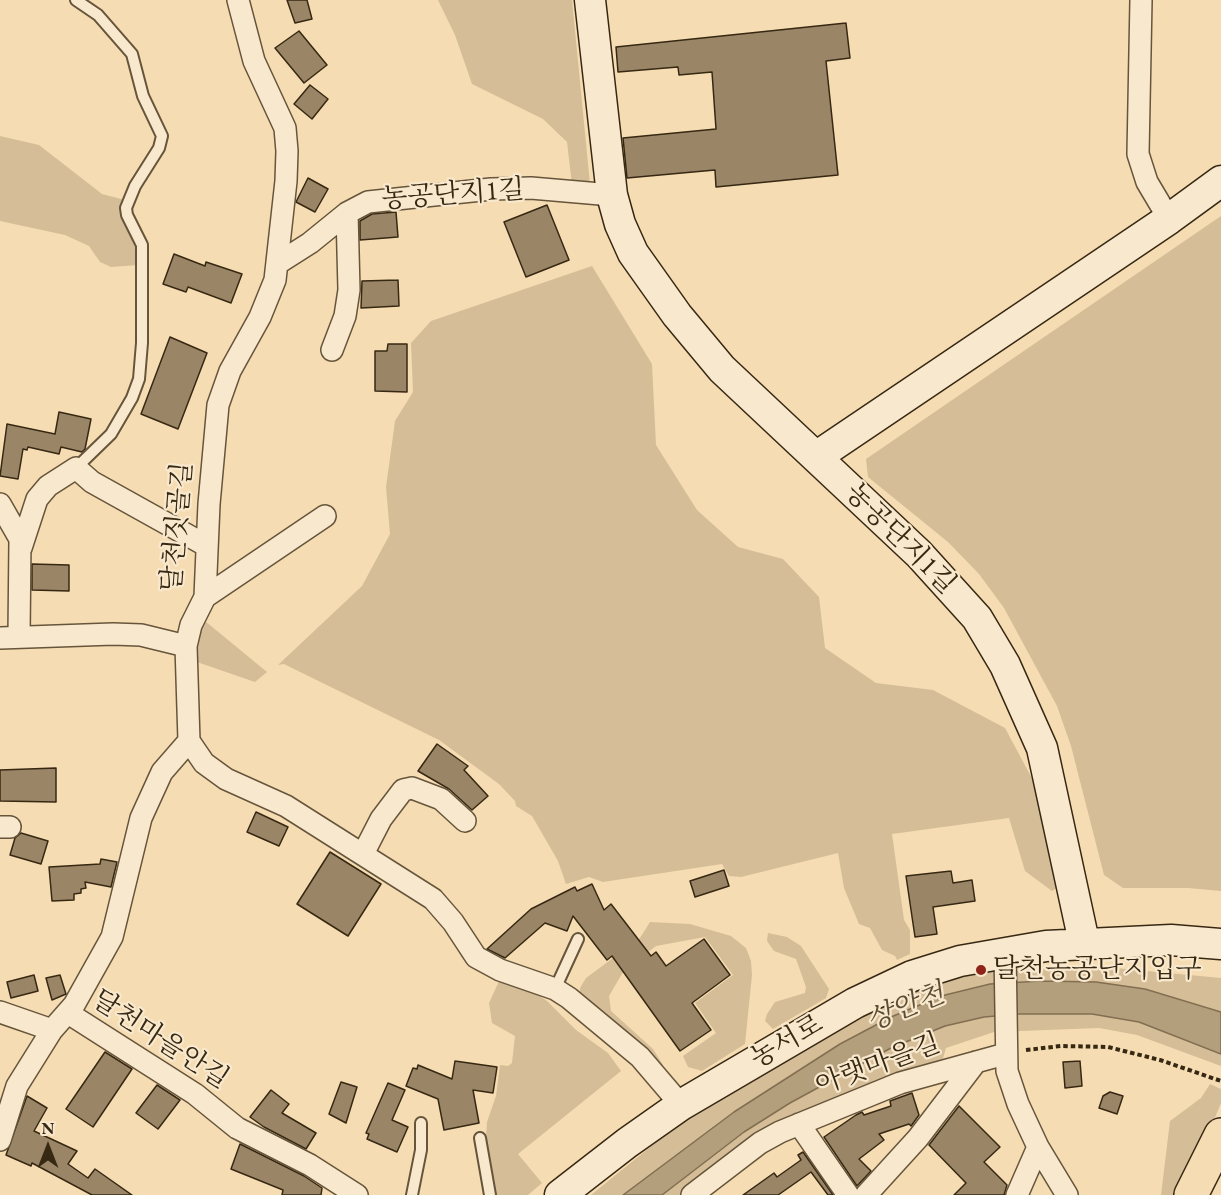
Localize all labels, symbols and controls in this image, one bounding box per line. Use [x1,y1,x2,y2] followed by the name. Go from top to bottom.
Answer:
[380,174,526,216] street label: 농공단지1길
[156,461,200,593] street label: 달천짓골길
[838,477,962,601] street label: 농공단지1길
[993,954,1202,986] place label: 달천농공단지입구
[974,963,988,977] marker: 달천농공단지입구
[862,977,950,1039] water label: 상안천
[86,984,234,1096] street label: 달천마을안길
[745,1008,829,1076] street label: 농서로
[811,1027,945,1103] street label: 아랫마을길
[18,1117,78,1177] north arrow
[42,1118,54,1139] text: N

